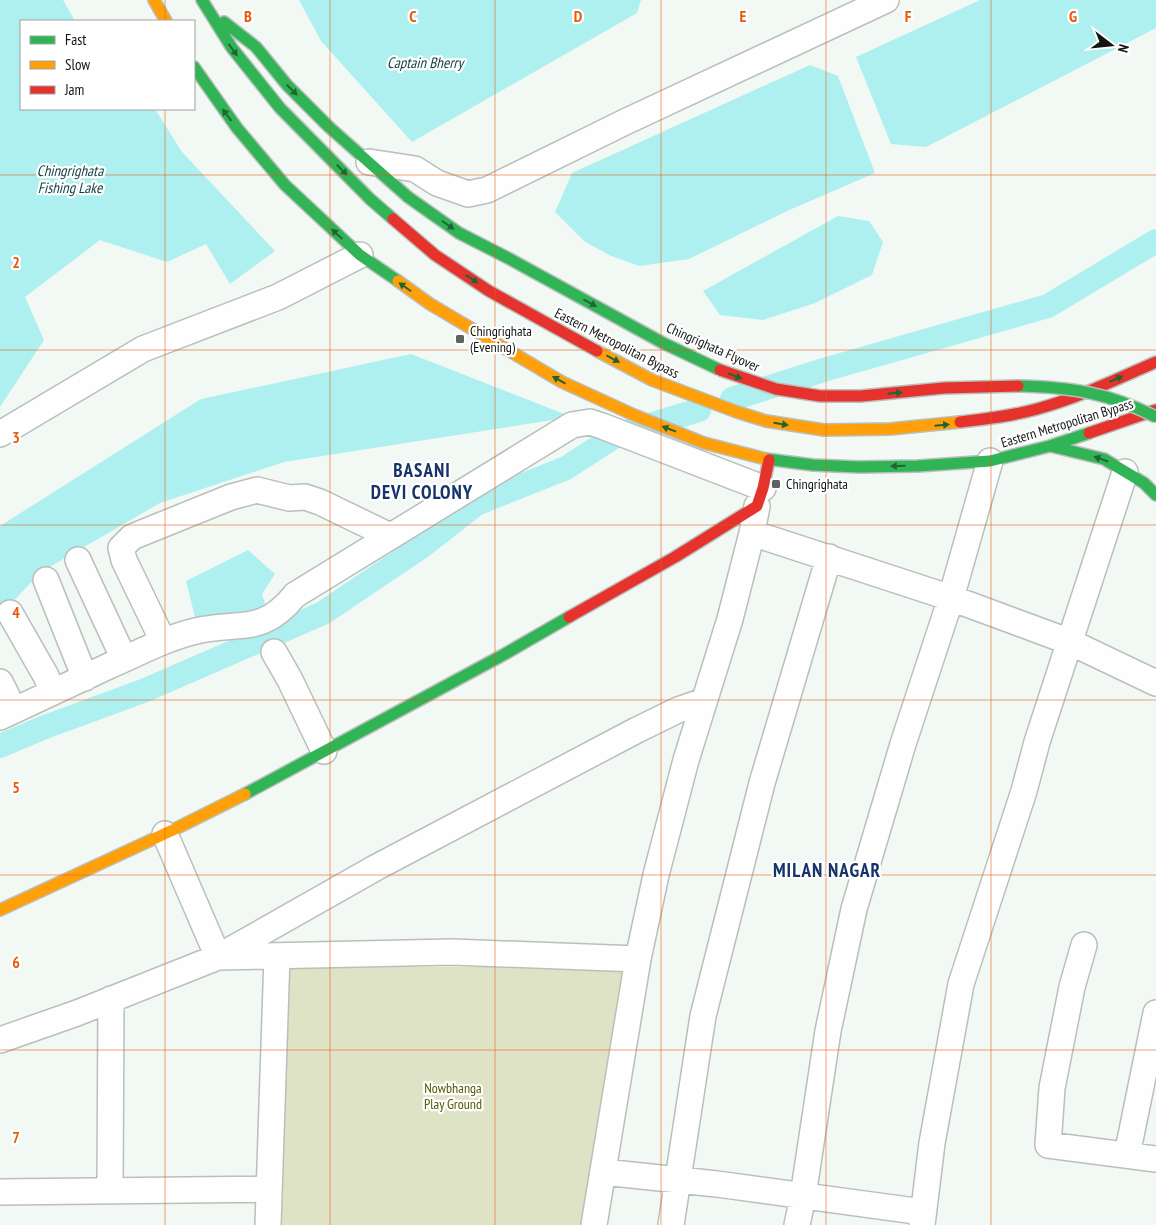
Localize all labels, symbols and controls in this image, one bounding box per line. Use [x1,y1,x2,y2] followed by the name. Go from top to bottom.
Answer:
[244,6,252,26] text: B
[409,6,417,26] text: C
[574,6,583,26] text: D
[740,6,747,26] text: E
[905,6,912,26] text: F
[1069,6,1077,26] text: G
[20,20,195,110] legend
[1086,20,1136,70] north arrow
[65,30,86,49] text: Fast
[1114,42,1133,55] text: N
[228,43,238,57] one-way arrow
[387,53,465,72] water label: Captain Bherry
[65,55,90,74] text: Slow
[64,80,84,99] text: Jam
[286,84,298,96] one-way arrow
[221,109,232,122] one-way arrow
[37,161,104,197] water label: Chingrighata Fishing Lake
[336,164,348,176] one-way arrow
[441,220,454,230] one-way arrow
[331,228,344,239] one-way arrow
[12,252,20,272] text: 2
[465,274,478,284] one-way arrow
[398,282,412,292] one-way arrow
[584,298,597,307] one-way arrow
[552,304,682,382] street label: Eastern Metropolitan Bypass
[664,318,763,376] street label: Chingrighata Flyover
[470,322,532,356] place label: Chingrighata (Evening)
[454,333,466,345] marker: Chingrighata (Evening)
[606,355,619,364] one-way arrow
[728,372,743,380] one-way arrow
[1109,375,1123,383] one-way arrow
[551,376,566,384] one-way arrow
[887,389,903,397] one-way arrow
[999,394,1136,452] street label: Eastern Metropolitan Bypass
[773,420,789,428] one-way arrow
[935,420,951,428] one-way arrow
[662,425,677,432] one-way arrow
[12,427,20,447] text: 3
[1093,455,1108,463] one-way arrow
[371,458,473,504] district label: BASANI DEVI COLONY
[890,462,906,470] one-way arrow
[786,475,848,493] place label: Chingrighata
[770,478,782,490] marker: Chingrighata
[12,602,20,622] text: 4
[12,777,20,797] text: 5
[773,858,881,882] district label: MILAN NAGAR
[12,952,20,972] text: 6
[424,1079,482,1113] park label: Nowbhanga Play Ground
[12,1127,20,1147] text: 7

